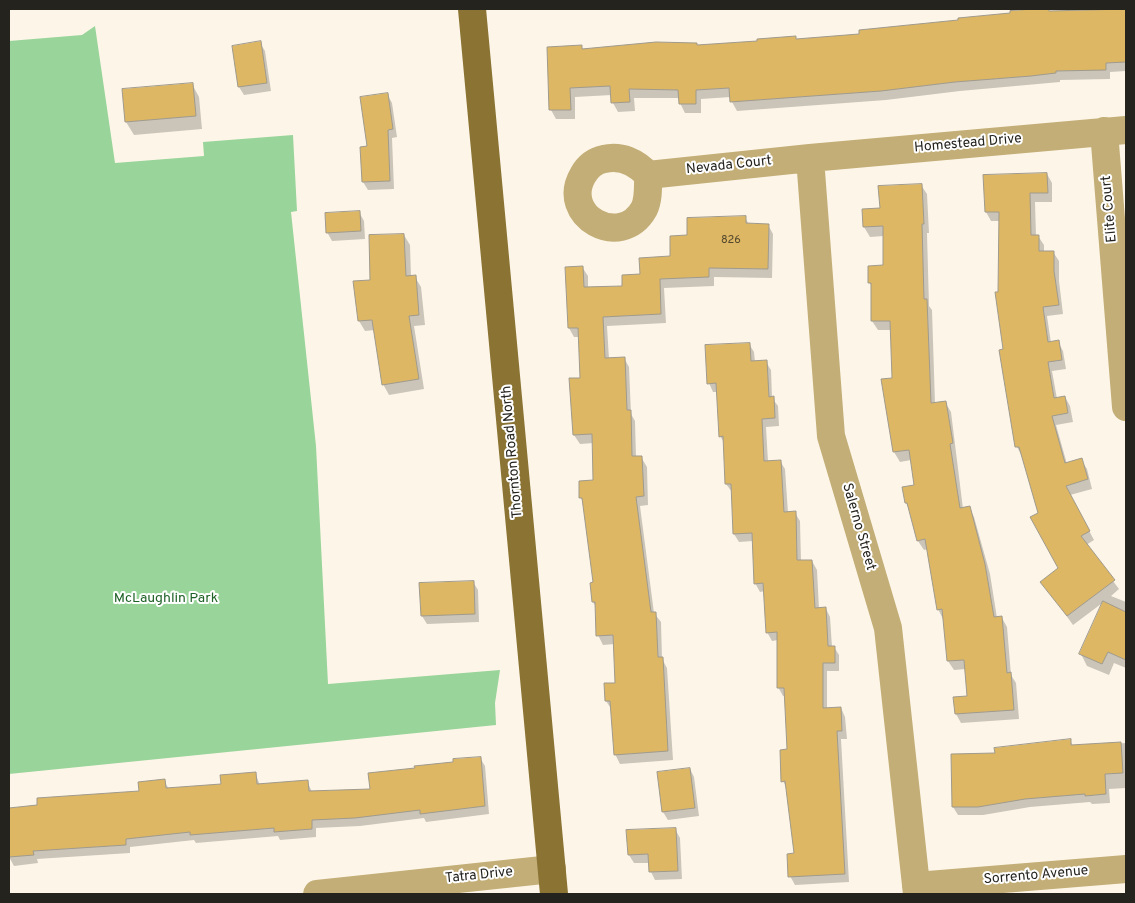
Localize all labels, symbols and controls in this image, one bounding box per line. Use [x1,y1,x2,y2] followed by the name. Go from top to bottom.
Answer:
[913,131,1023,157] street label: Homestead Drive
[685,153,773,179] street label: Nevada Court
[1099,175,1121,243] street label: Elite Court
[721,234,741,248] house number: 826
[499,385,527,519] street label: Thornton Road North
[837,481,879,573] street label: Salerno Street
[114,591,218,607] park label: McLaughlin Park
[983,863,1089,889] street label: Sorrento Avenue
[444,864,514,888] street label: Tatra Drive

